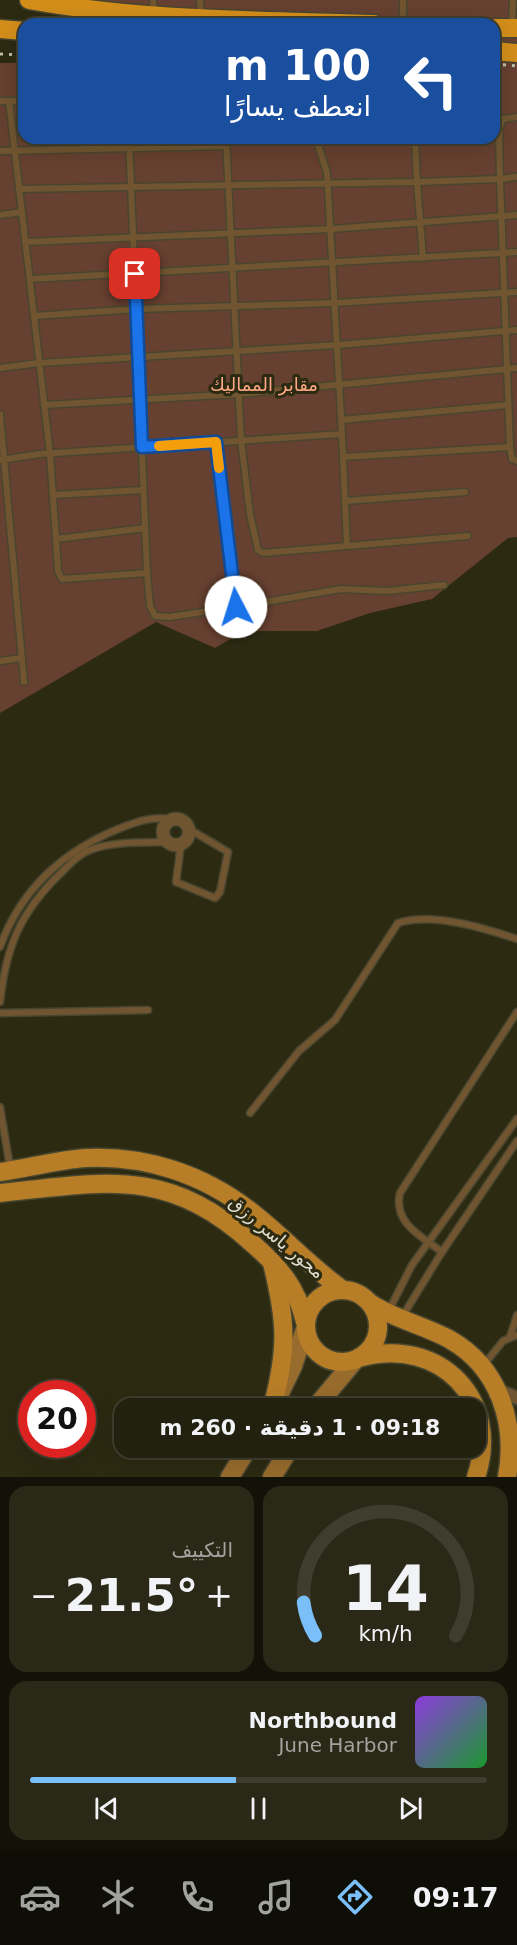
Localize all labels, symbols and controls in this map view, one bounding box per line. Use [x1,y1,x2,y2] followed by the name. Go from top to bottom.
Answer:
[225,41,371,90] text: 100 m
[392,42,470,120] icon: left
[224,91,371,122] text: انعطف يسارًا
[109,248,160,299] pin
[118,257,151,290] icon: arrive
[210,374,318,396] park label: مقابر المماليك
[204,575,268,639] position arrow
[225,1191,329,1284] street label: محور ياسر رزق
[18,1380,96,1458] speed limit sign: 20
[160,1415,440,1440] text: 09:18 · 1 دقيقة · 260 m
[171,1538,233,1562] text: التكييف
[342,1552,429,1625] text: 14
[65,1569,198,1622] text: 21.5°
[30,1576,58,1615] text: −
[205,1576,233,1615] text: +
[358,1621,413,1646] text: km/h
[249,1708,397,1733] text: Northbound
[278,1733,397,1757] text: June Harbor
[90,1792,123,1825] icon: previous
[242,1792,275,1825] icon: pause
[394,1792,427,1825] icon: next
[19,1876,61,1918] icon: car
[97,1876,139,1918] icon: climate
[176,1876,218,1918] icon: phone
[255,1876,297,1918] icon: music
[334,1876,376,1918] icon: directions
[413,1882,499,1913] text: 09:17

